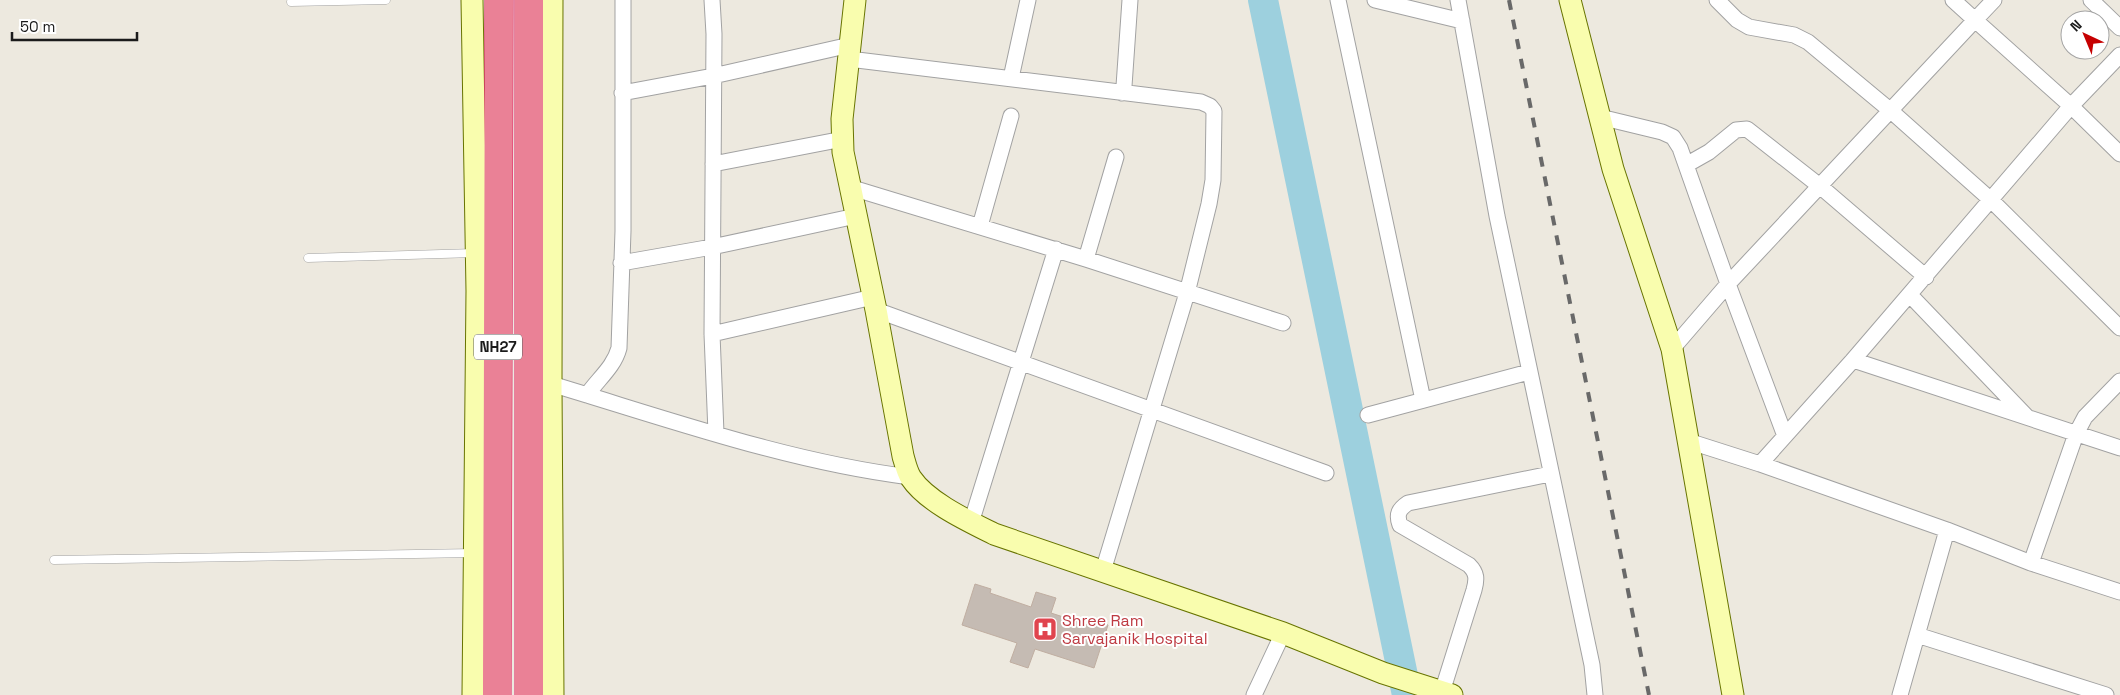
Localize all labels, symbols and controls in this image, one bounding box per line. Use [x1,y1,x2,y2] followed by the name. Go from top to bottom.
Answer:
[12,10,138,42] scale bar
[2060,10,2110,60] north arrow
[2066,16,2086,35] text: N
[20,17,55,36] text: 50 m
[474,334,522,360] road number: NH27
[1062,610,1208,649] place label: Shree Ram Sarvajanik Hospital
[1032,616,1058,642] hospital icon: Shree Ram Sarvajanik Hospital

